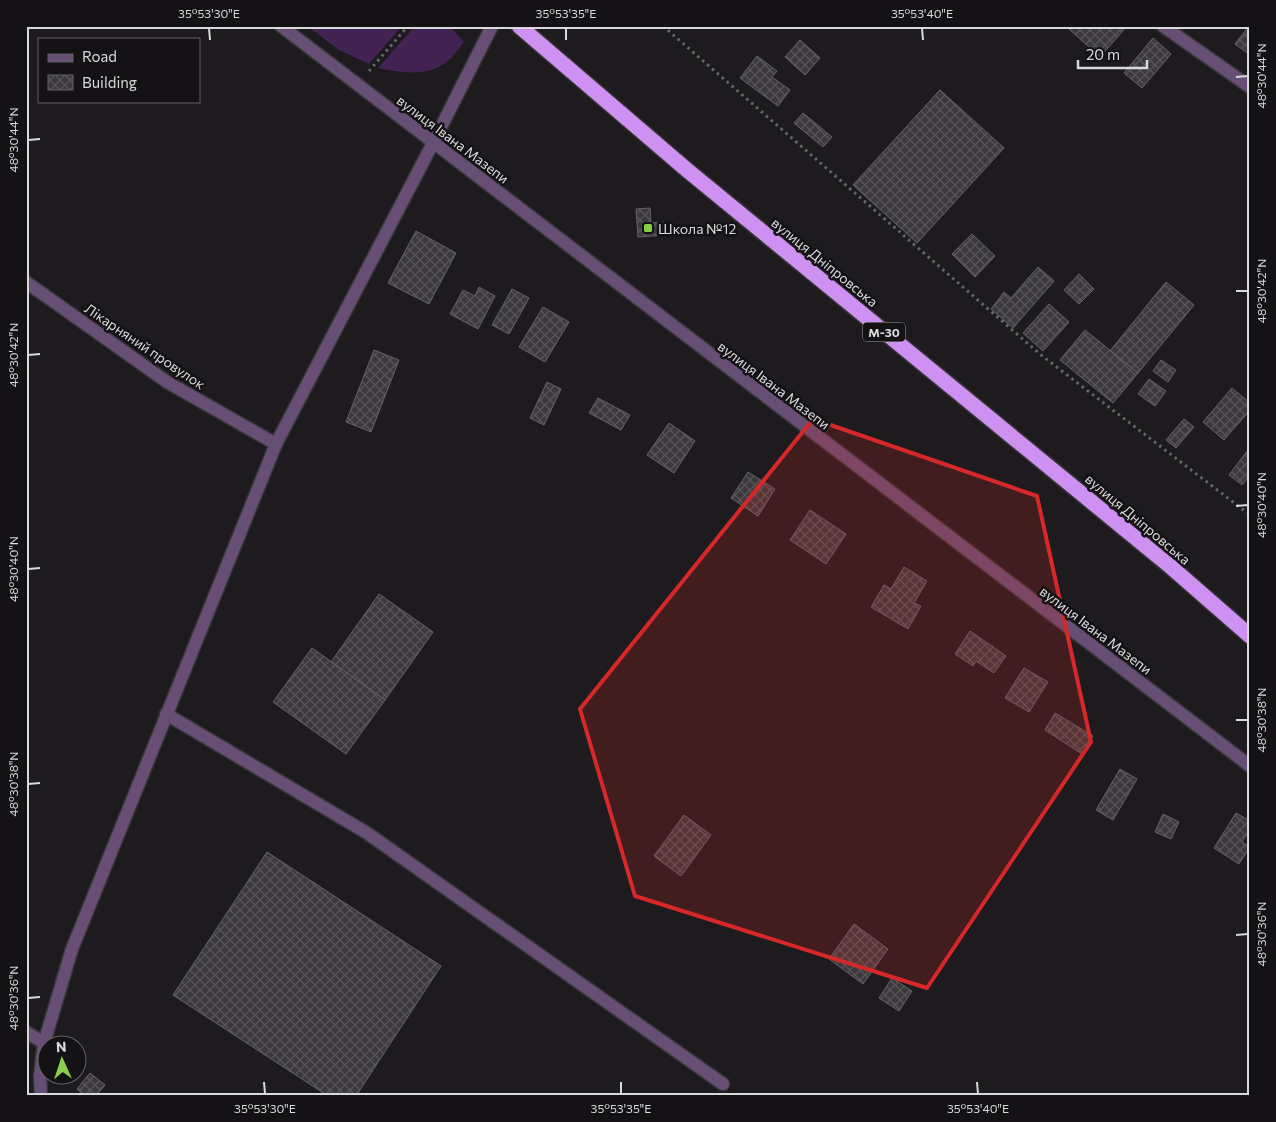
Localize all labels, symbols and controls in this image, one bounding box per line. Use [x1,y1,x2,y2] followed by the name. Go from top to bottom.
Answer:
[178,6,240,20] text: 35°53'30"E
[536,6,596,20] text: 35°53'35"E
[891,6,953,20] text: 35°53'40"E
[38,38,200,102] legend
[1078,38,1147,70] scale bar
[1254,43,1268,109] text: 48°30'44"N
[1086,45,1120,63] text: 20 m
[82,47,117,65] text: Road
[82,73,137,91] text: Building
[394,91,512,187] street label: вулиця Івана Мазепи
[6,107,20,173] text: 48°30'44"N
[768,214,882,310] street label: вулиця Дніпровська
[658,220,736,237] place label: Школа №12
[642,222,654,234] marker: Школа №12
[1254,259,1268,323] text: 48°30'42"N
[81,299,209,393] street label: Лікарняний провулок
[863,322,905,342] road number: М-30
[6,323,20,387] text: 48°30'42"N
[715,337,833,433] street label: вулиця Івана Мазепи
[1082,470,1194,568] street label: вулиця Дніпровська
[1254,472,1268,538] text: 48°30'40"N
[6,536,20,602] text: 48°30'40"N
[1037,582,1155,678] street label: вулиця Івана Мазепи
[1254,688,1268,752] text: 48°30'38"N
[6,752,20,816] text: 48°30'38"N
[1254,902,1268,966] text: 48°30'36"N
[6,966,20,1030] text: 48°30'36"N
[38,1034,88,1084] north arrow
[56,1038,67,1055] text: N
[234,1101,296,1115] text: 35°53'30"E
[591,1101,651,1115] text: 35°53'35"E
[947,1101,1009,1115] text: 35°53'40"E

